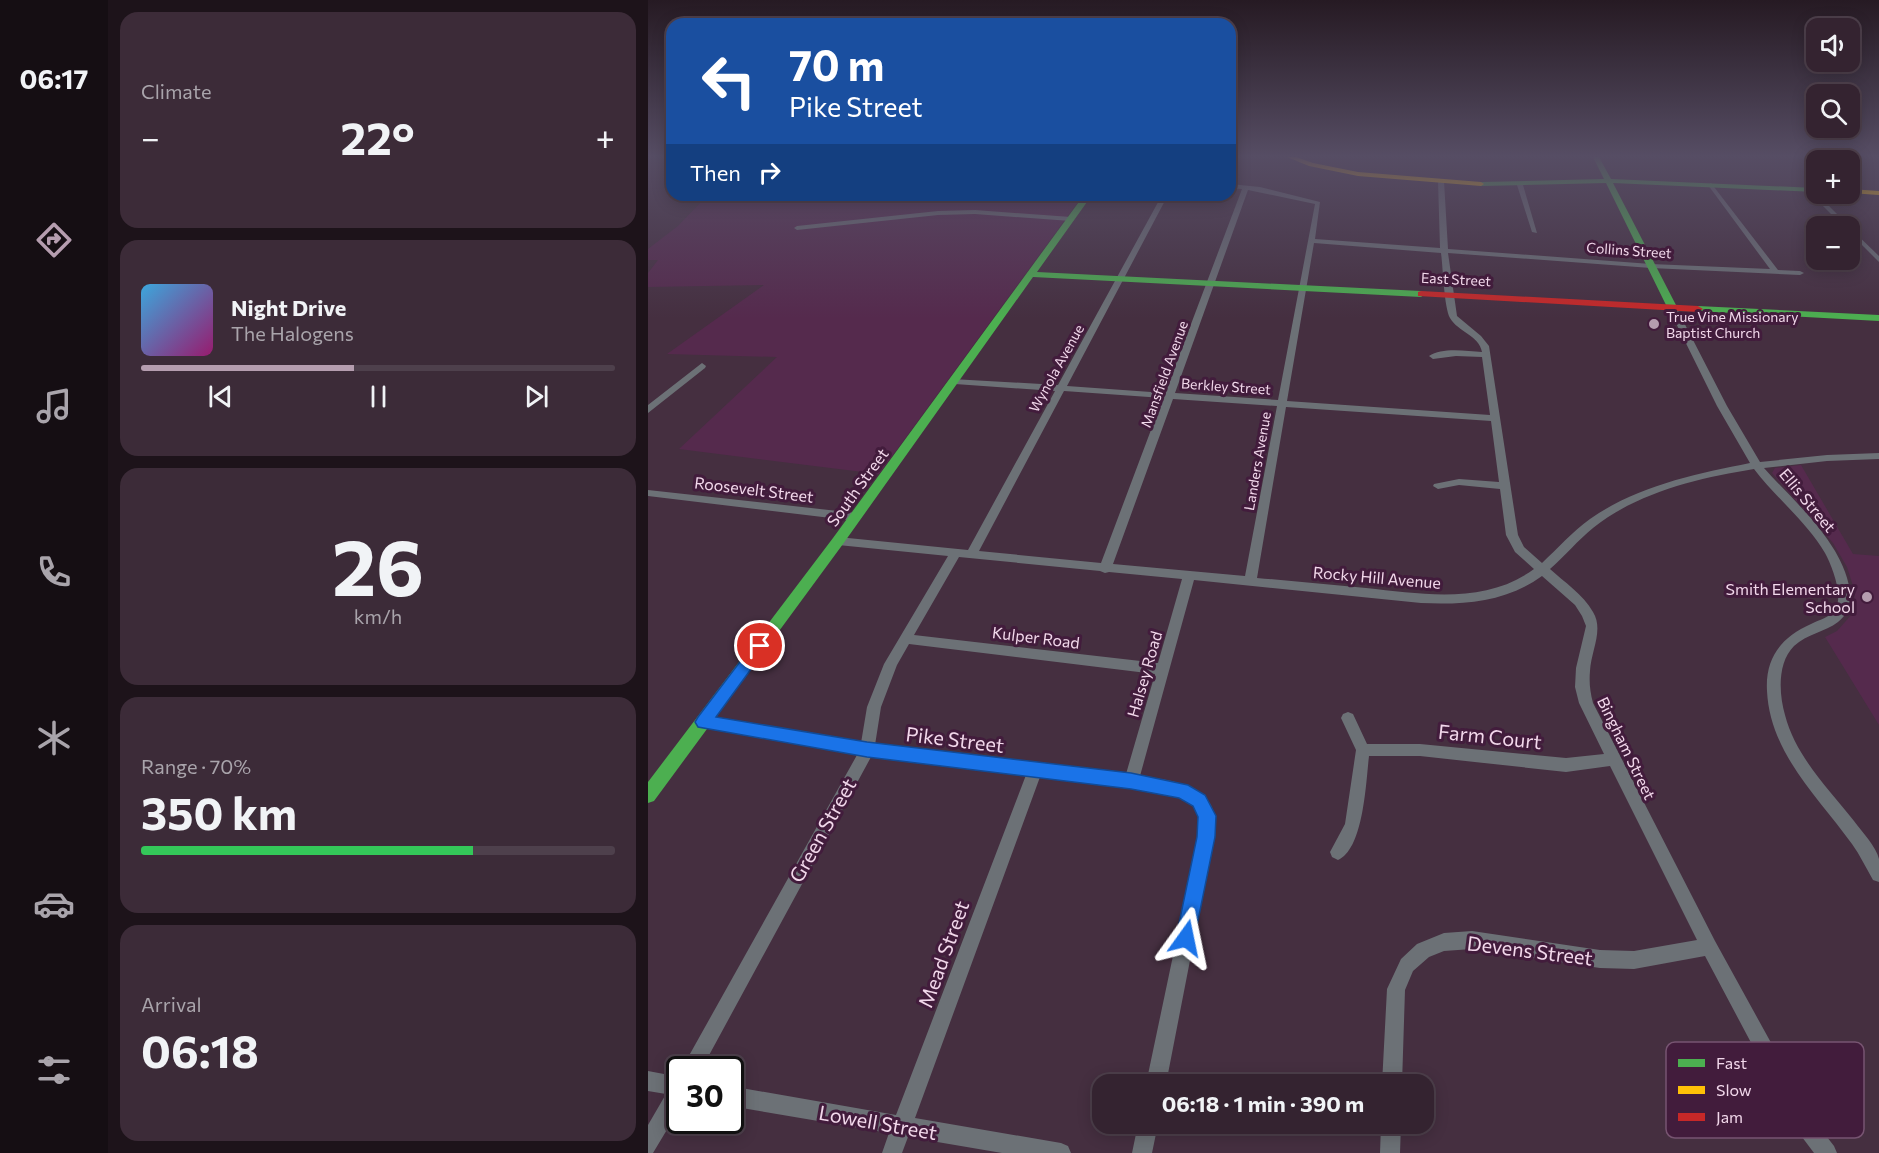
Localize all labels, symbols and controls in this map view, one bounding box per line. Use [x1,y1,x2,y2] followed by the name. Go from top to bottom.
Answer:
[1806,18,1860,270] map controls
[1806,18,1860,72] button: sound
[789,38,884,90] text: 70 m
[690,42,768,120] icon: left
[20,62,88,95] text: 06:17
[141,79,211,103] text: Climate
[1806,84,1860,138] button: search
[789,90,923,123] text: Pike Street
[341,109,415,164] text: 22°
[141,116,160,157] text: −
[596,116,615,157] text: +
[1806,150,1860,204] button: +
[753,156,786,189] icon: right
[690,159,741,186] text: Then
[1806,216,1860,270] button: −
[33,219,75,261] icon: directions
[1586,239,1672,261] street label: Collins Street
[1421,269,1492,289] street label: East Street
[231,294,346,321] text: Night Drive
[1666,308,1798,341] place label: True Vine Missionary Baptist Church
[1647,317,1661,331] marker: True Vine Missionary Baptist Church
[1137,318,1191,430] street label: Mansfield Avenue
[231,321,354,345] text: The Halogens
[1025,321,1087,415] street label: Wynola Avenue
[1181,374,1272,398] street label: Berkley Street
[204,380,237,413] icon: previous
[362,380,395,413] icon: pause
[520,380,553,413] icon: next
[33,385,75,427] icon: music
[1240,410,1274,512] street label: Landers Avenue
[822,444,892,530] street label: South Street
[1776,464,1840,536] street label: Ellis Street
[693,472,815,506] street label: Roosevelt Street
[332,517,424,612] text: 26
[33,551,75,593] icon: phone
[1312,562,1442,592] street label: Rocky Hill Avenue
[1726,579,1855,616] place label: Smith Elementary School
[1860,590,1874,604] marker: Smith Elementary School
[354,604,402,628] text: km/h
[734,620,785,671] pin
[991,622,1081,652] street label: Kulper Road
[743,629,776,662] icon: arrive
[1123,629,1165,719] street label: Halsey Road
[1594,693,1660,803] street label: Bingham Street
[33,717,75,759] icon: climate
[1437,719,1543,753] street label: Farm Court
[904,721,1006,757] street label: Pike Street
[141,754,251,778] text: Range · 70%
[784,774,860,886] street label: Green Street
[141,784,297,839] text: 350 km
[33,883,75,925] icon: car
[913,897,973,1011] street label: Mead Street
[1154,906,1218,970] position arrow
[1466,930,1594,970] street label: Devens Street
[141,992,202,1016] text: Arrival
[141,1022,259,1077] text: 06:18
[1666,1042,1864,1138] legend
[33,1049,75,1091] icon: filters
[1716,1053,1747,1072] text: Fast
[666,1056,744,1134] speed limit sign: 30
[1716,1080,1752,1099] text: Slow
[1162,1090,1364,1117] text: 06:18 · 1 min · 390 m
[817,1100,939,1144] street label: Lowell Street
[1716,1107,1743,1126] text: Jam

